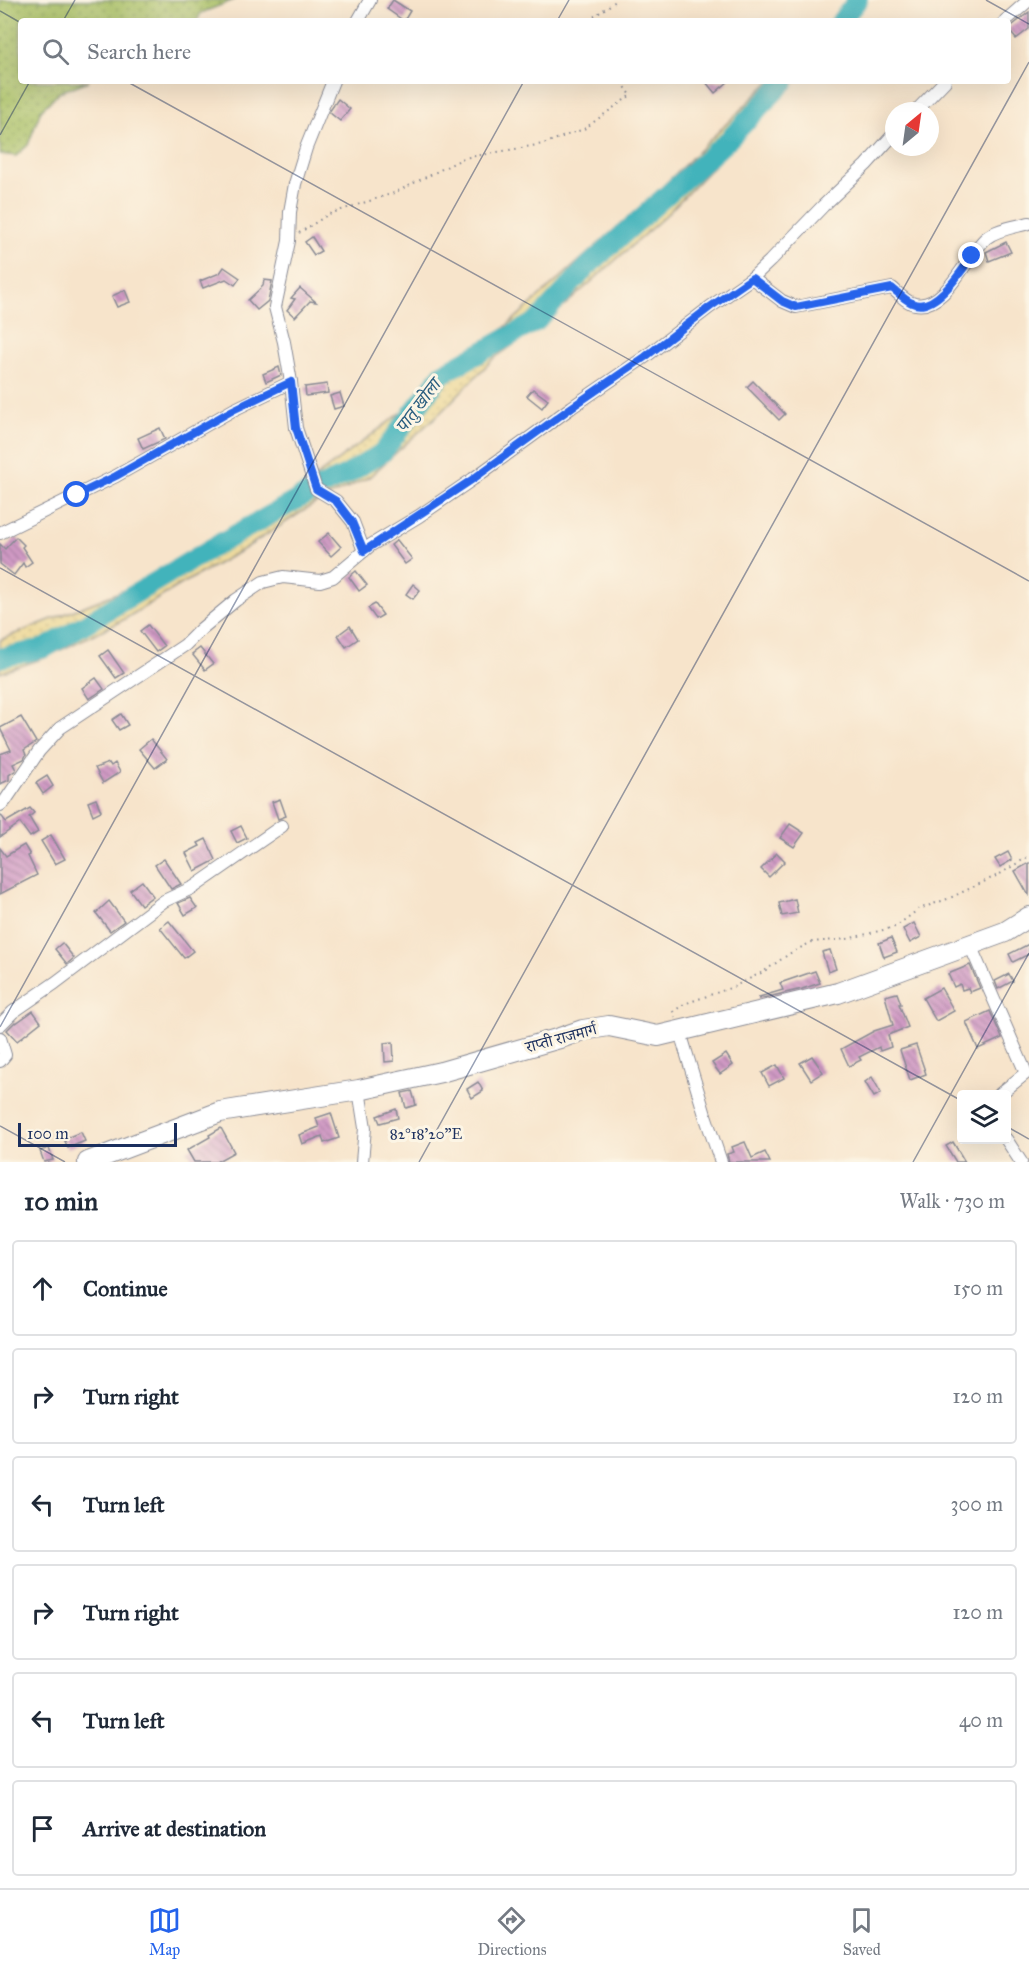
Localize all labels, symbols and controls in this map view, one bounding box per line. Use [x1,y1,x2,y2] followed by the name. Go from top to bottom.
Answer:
[18,18,1011,84] search box
[39,35,72,68] icon: search
[87,38,191,65] text: Search here
[885,102,939,156] north arrow
[958,242,984,268] route end
[391,372,447,437] water label: पातु खोला
[63,481,89,507] route start
[522,1019,600,1057] street label: राप्ती राजमार्ग
[957,1090,1011,1144] map controls
[957,1090,1011,1144] button: layers
[18,1120,177,1148] scale bar
[27,1124,69,1143] text: 100 m
[390,1125,462,1143] text: 82°18'20"E
[24,1185,98,1217] text: 10 min
[899,1189,1005,1213] text: Walk · 730 m
[26,1272,59,1305] icon: ahead
[83,1275,168,1302] text: Continue
[953,1276,1003,1300] text: 150 m
[26,1380,59,1413] icon: right
[83,1383,179,1410] text: Turn right
[952,1384,1003,1408] text: 120 m
[26,1488,59,1521] icon: left
[83,1491,165,1518] text: Turn left
[951,1492,1003,1516] text: 300 m
[26,1596,59,1629] icon: right
[83,1599,179,1626] text: Turn right
[952,1600,1003,1624] text: 120 m
[26,1704,59,1737] icon: left
[83,1707,165,1734] text: Turn left
[959,1708,1003,1732] text: 40 m
[26,1812,59,1845] icon: arrive
[83,1815,266,1842] text: Arrive at destination
[148,1904,181,1959] tab: Map
[477,1904,546,1959] tab: Directions
[843,1904,881,1959] tab: Saved

